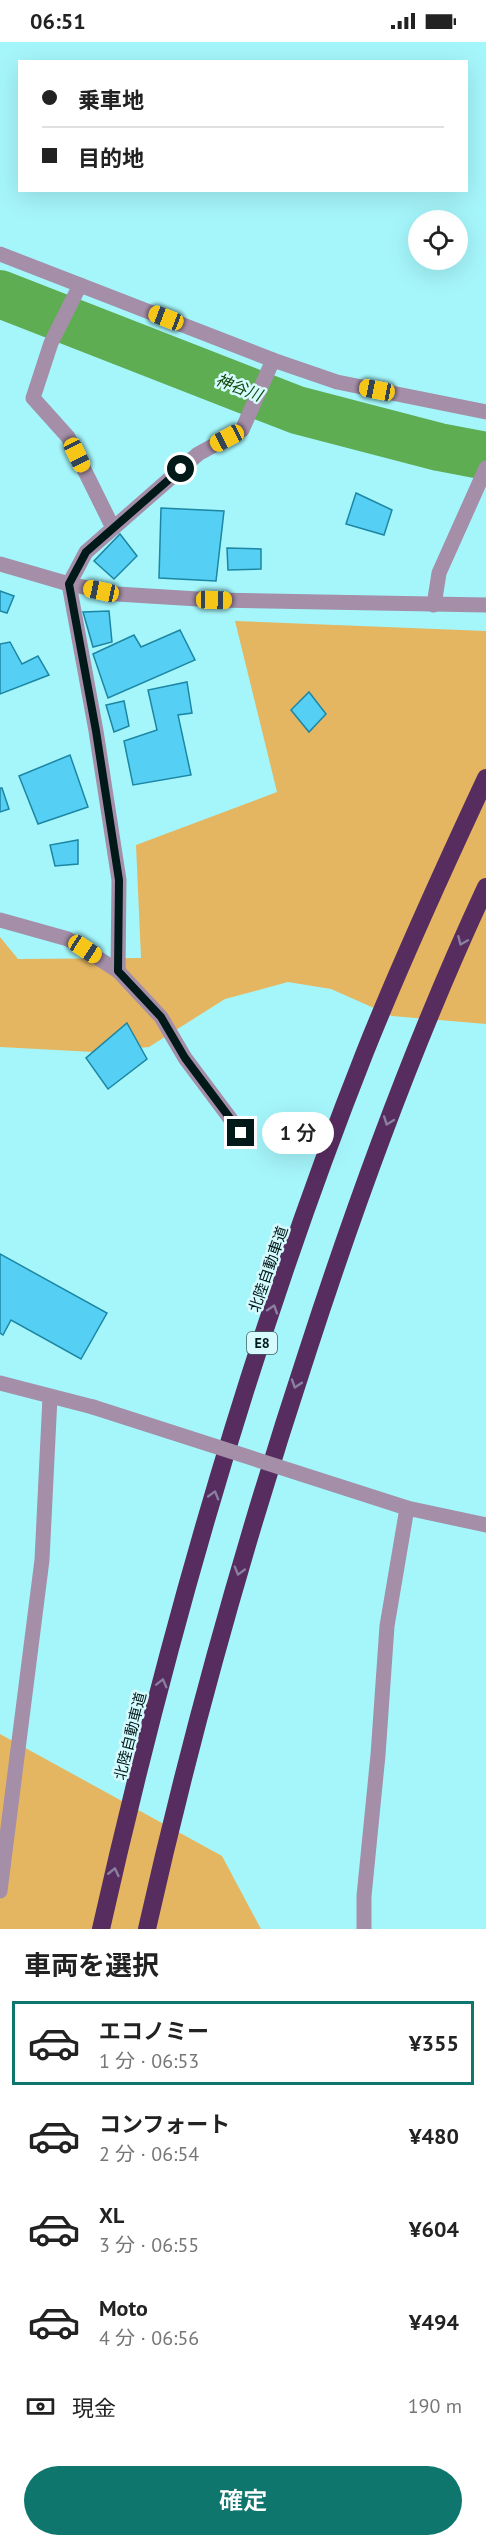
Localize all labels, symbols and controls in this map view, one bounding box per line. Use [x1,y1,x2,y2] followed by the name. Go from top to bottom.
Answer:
[30,7,86,35] text: 06:51
[78,86,144,114] text: 乗車地
[78,144,144,172] text: 目的地
[408,210,468,270] map controls
[408,210,468,270] button: locate
[146,303,186,333] car
[213,369,267,406] water label: 神谷川
[358,378,396,402] car
[207,422,247,454] car
[61,435,93,475] car
[167,455,194,482] route start
[82,578,120,604] car
[196,591,232,609] car
[65,932,105,966] car
[458,934,470,945] one-way arrow
[262,1112,334,1154] callout: 1 分
[383,1115,396,1126] one-way arrow
[227,1119,254,1146] route end
[280,1120,316,1146] text: 1 分
[244,1223,292,1315] street label: 北陸自動車道
[266,1304,279,1315] one-way arrow
[247,1332,277,1354] road number: E8
[291,1378,304,1389] one-way arrow
[207,1490,220,1500] one-way arrow
[234,1565,246,1576] one-way arrow
[154,1678,167,1688] one-way arrow
[110,1690,150,1782] street label: 北陸自動車道
[107,1867,120,1877] one-way arrow
[24,1948,159,1982] text: 車両を選択
[27,2016,81,2070] icon: car
[99,2017,209,2045] text: エコノミー
[409,2029,459,2057] text: ¥355
[99,2048,199,2074] text: 1 分 · 06:53
[27,2109,81,2163] icon: car
[99,2110,230,2138] text: コンフォート
[409,2122,459,2150] text: ¥480
[99,2141,199,2167] text: 2 分 · 06:54
[99,2201,124,2229] text: XL
[27,2202,81,2256] icon: car
[409,2215,459,2243] text: ¥604
[99,2232,199,2258] text: 3 分 · 06:55
[99,2294,148,2322] text: Moto
[27,2295,81,2349] icon: car
[409,2308,459,2336] text: ¥494
[99,2325,199,2351] text: 4 分 · 06:56
[24,2390,57,2423] icon: cash
[408,2393,462,2419] text: 190 m
[72,2394,116,2422] text: 現金
[24,2466,462,2535] button: 確定

